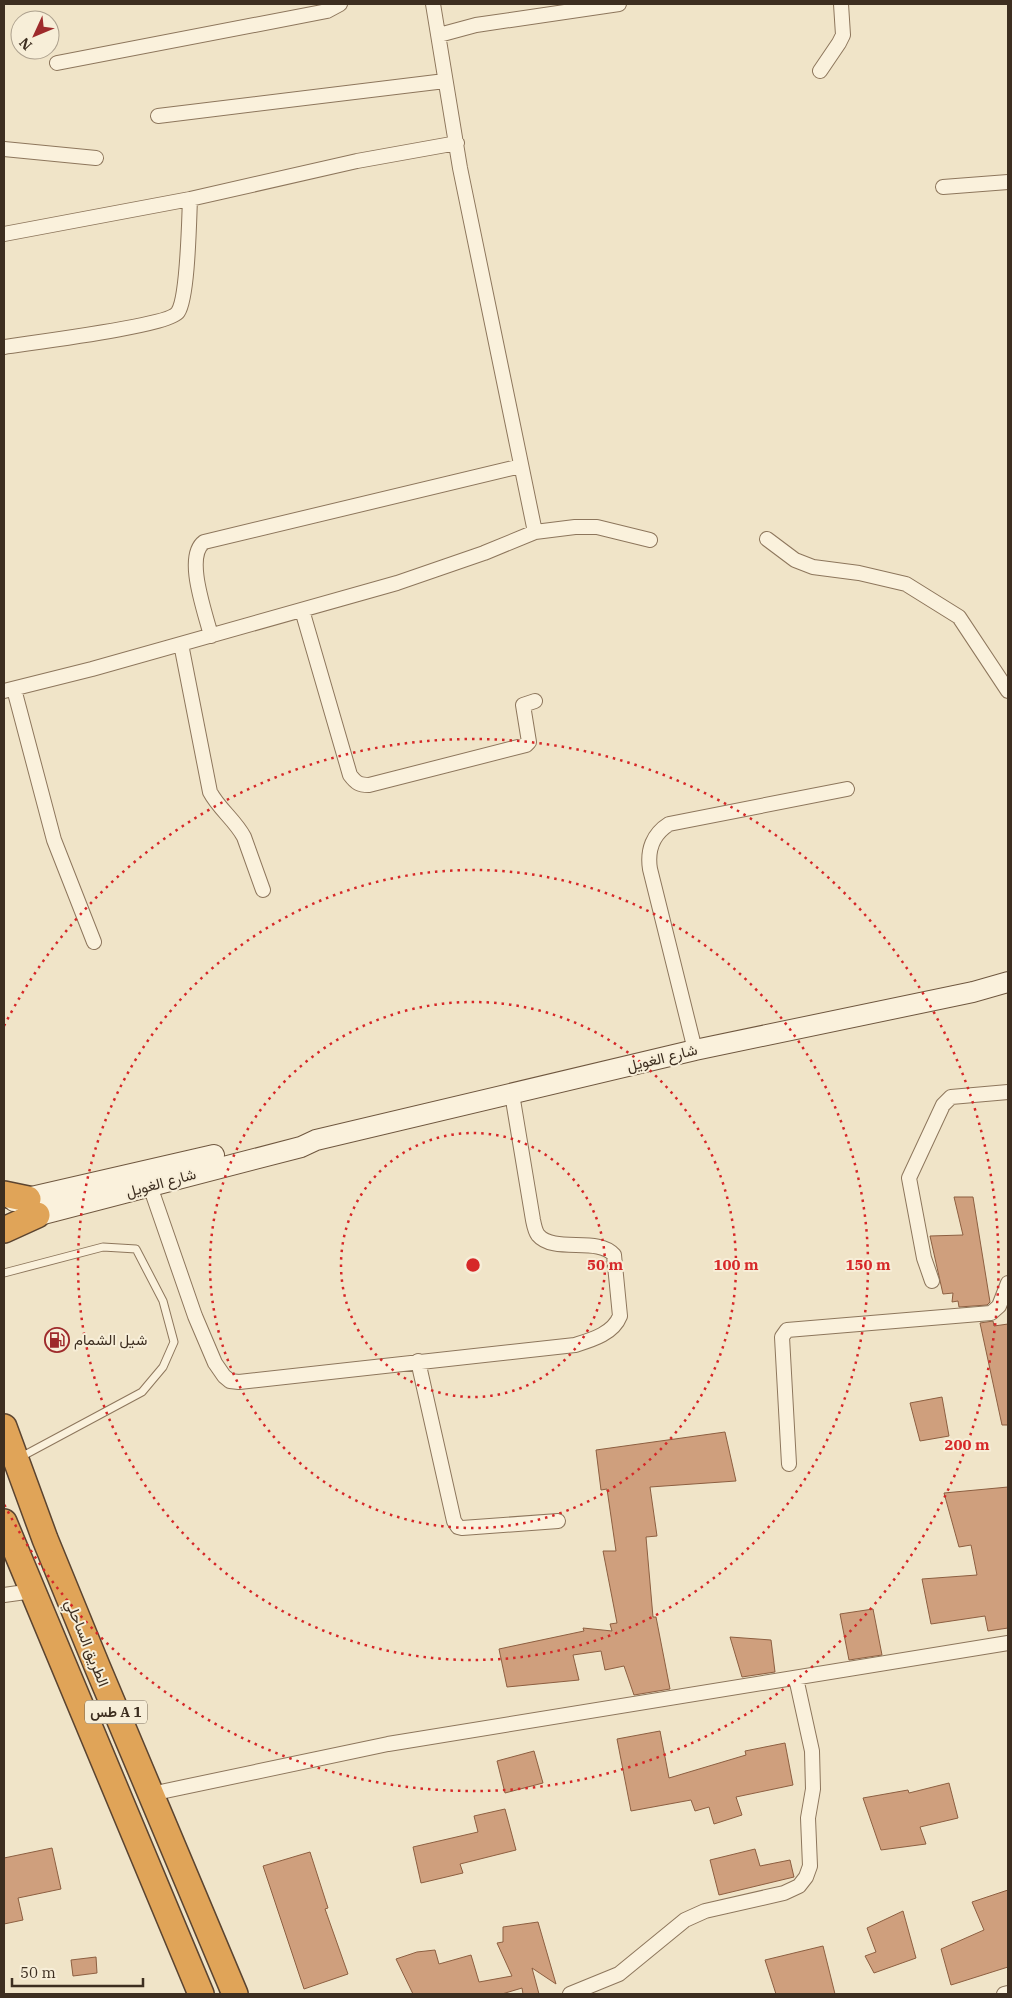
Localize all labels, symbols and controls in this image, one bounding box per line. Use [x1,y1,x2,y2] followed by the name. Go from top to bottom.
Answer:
[10,10,60,60] north arrow
[15,34,36,54] text: N
[625,1040,700,1077] street label: شارع الغويل
[124,1164,199,1203] street label: شارع الغويل
[587,1255,623,1274] text: 50 m
[713,1255,759,1274] text: 100 m
[845,1255,891,1274] text: 150 m
[464,1256,482,1274] centre of rings
[44,1327,70,1353] fuel station icon: شيل الشمام
[74,1330,147,1350] place label: شيل الشمام
[944,1435,990,1454] text: 200 m
[58,1596,114,1691] street label: الطريق الساحلي
[85,1700,147,1724] road number: طس A 1
[12,1956,144,1988] scale bar
[20,1963,56,1982] text: 50 m

